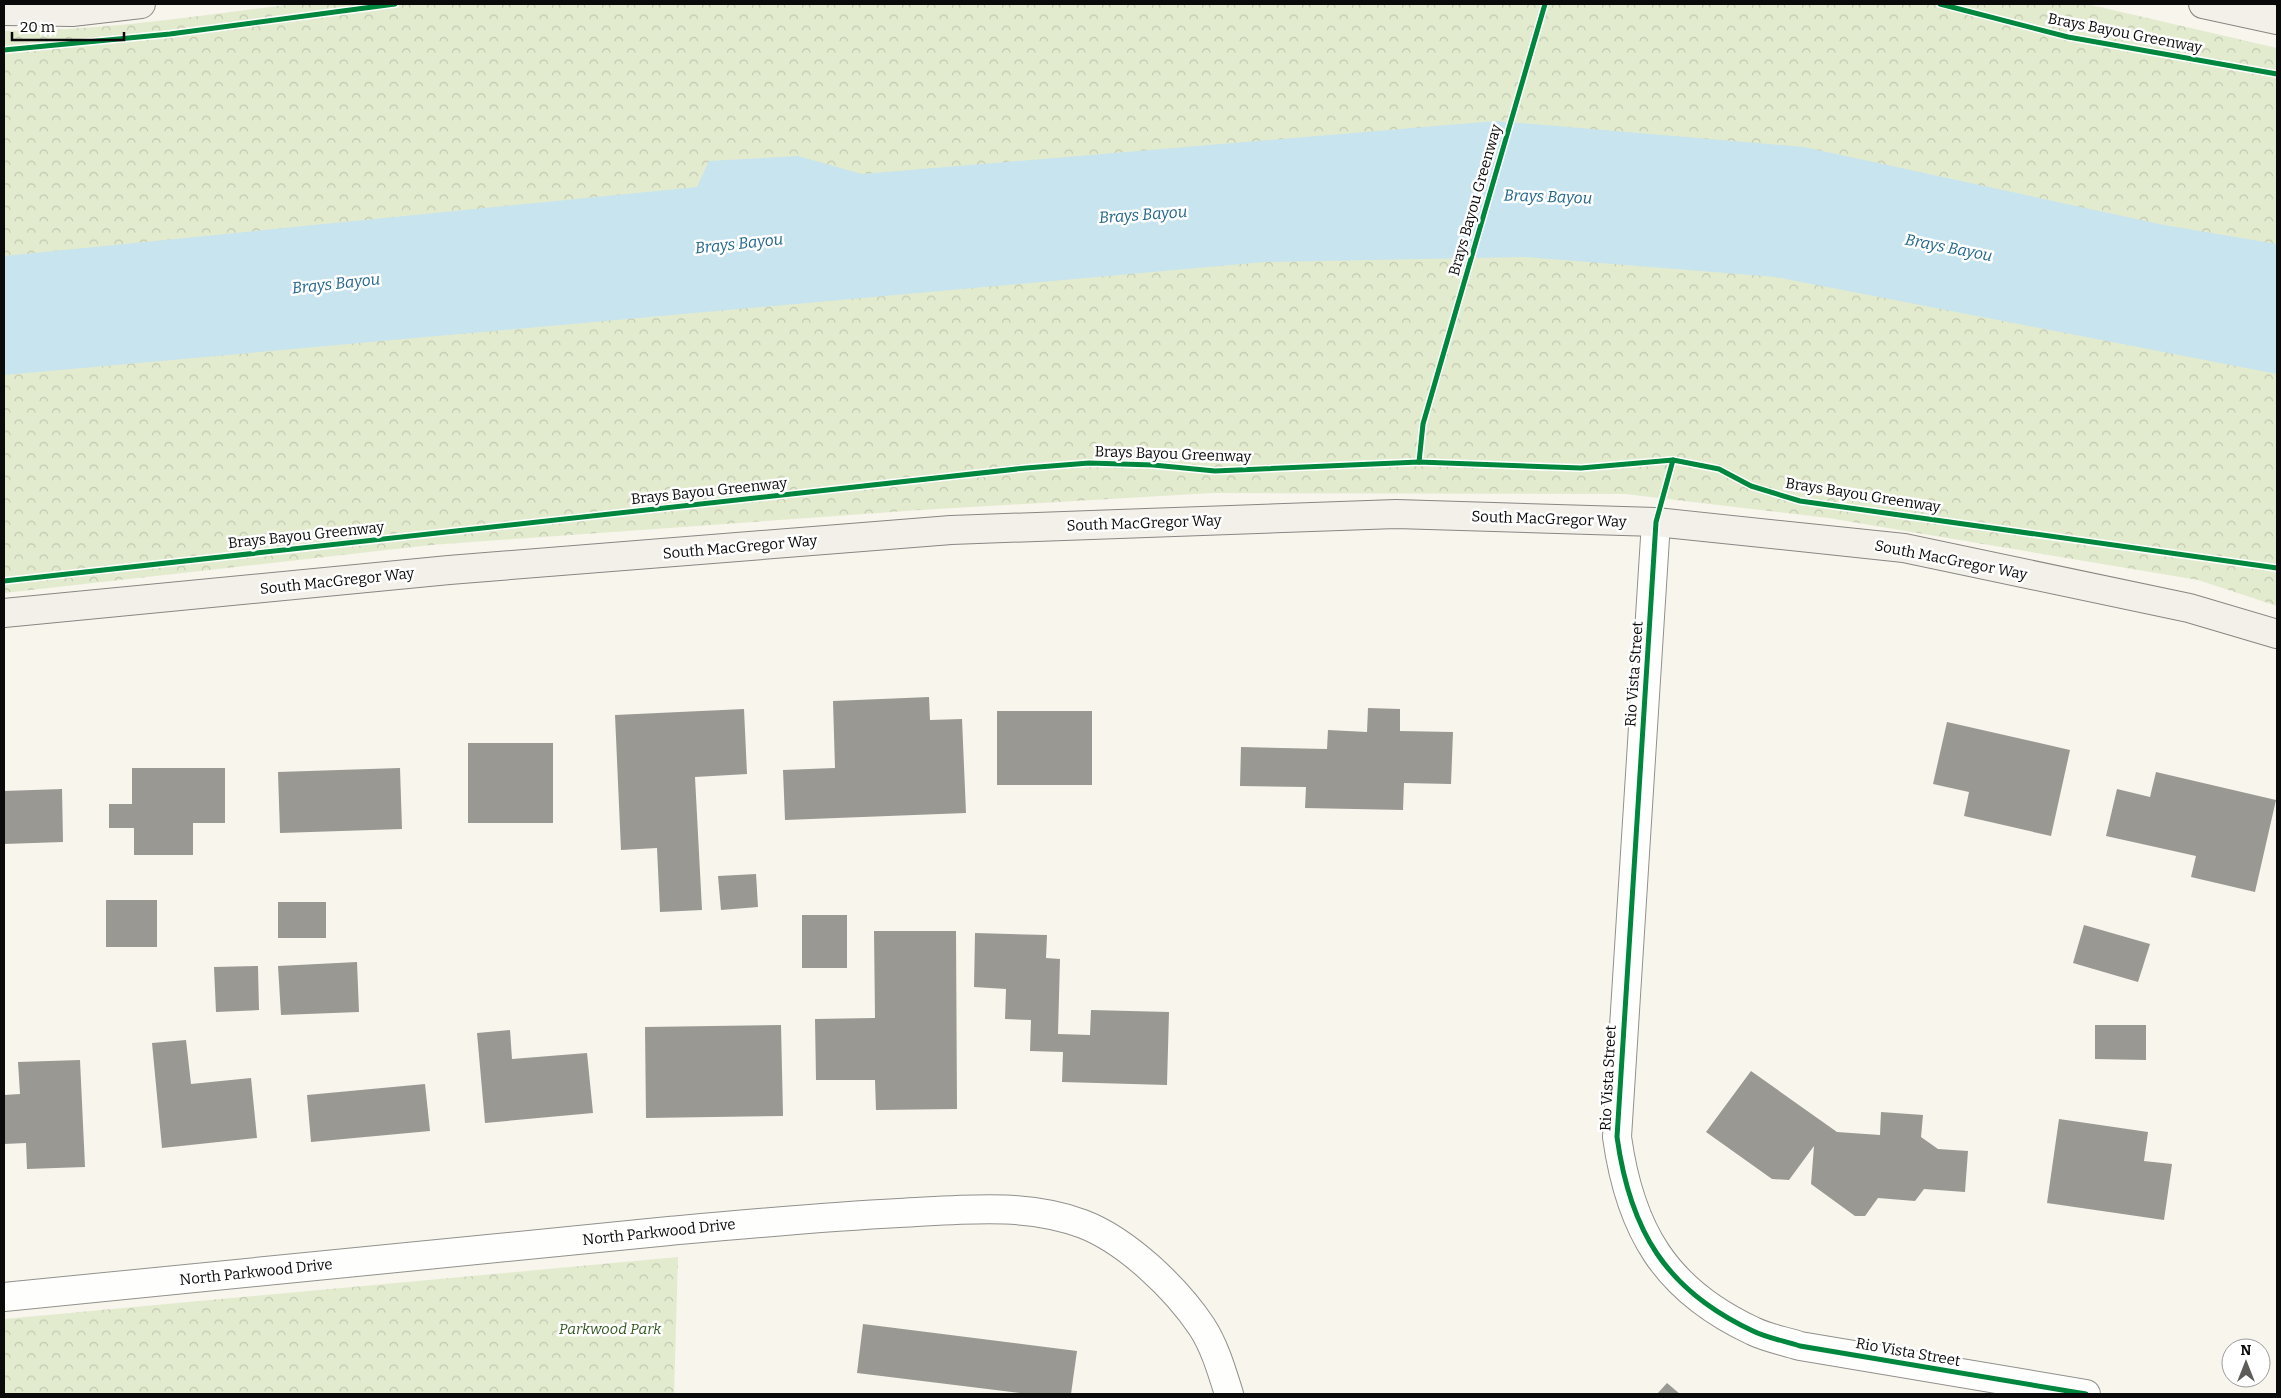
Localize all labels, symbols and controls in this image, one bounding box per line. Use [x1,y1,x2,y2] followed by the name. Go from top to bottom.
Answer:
[2046,9,2204,57] street label: Brays Bayou Greenway
[12,10,125,42] scale bar
[20,18,56,36] text: 20 m
[1445,122,1505,278] street label: Brays Bayou Greenway
[1503,185,1593,208] water label: Brays Bayou
[1098,202,1188,227] water label: Brays Bayou
[694,229,784,258] water label: Brays Bayou
[1904,230,1994,265] water label: Brays Bayou
[291,269,381,298] water label: Brays Bayou
[1094,442,1252,466] street label: Brays Bayou Greenway
[630,474,788,508] street label: Brays Bayou Greenway
[1784,474,1942,516] street label: Brays Bayou Greenway
[1471,507,1627,531] street label: South MacGregor Way
[1066,511,1222,535] street label: South MacGregor Way
[227,518,385,552] street label: Brays Bayou Greenway
[662,531,818,563] street label: South MacGregor Way
[1873,536,2029,584] street label: South MacGregor Way
[259,564,415,598] street label: South MacGregor Way
[1621,620,1647,727] street label: Rio Vista Street
[1596,1024,1620,1131] street label: Rio Vista Street
[582,1215,736,1249] street label: North Parkwood Drive
[179,1255,333,1289] street label: North Parkwood Drive
[559,1320,662,1338] park label: Parkwood Park
[1854,1334,1962,1370] street label: Rio Vista Street
[2221,1338,2271,1388] north arrow
[2241,1342,2252,1359] text: N

